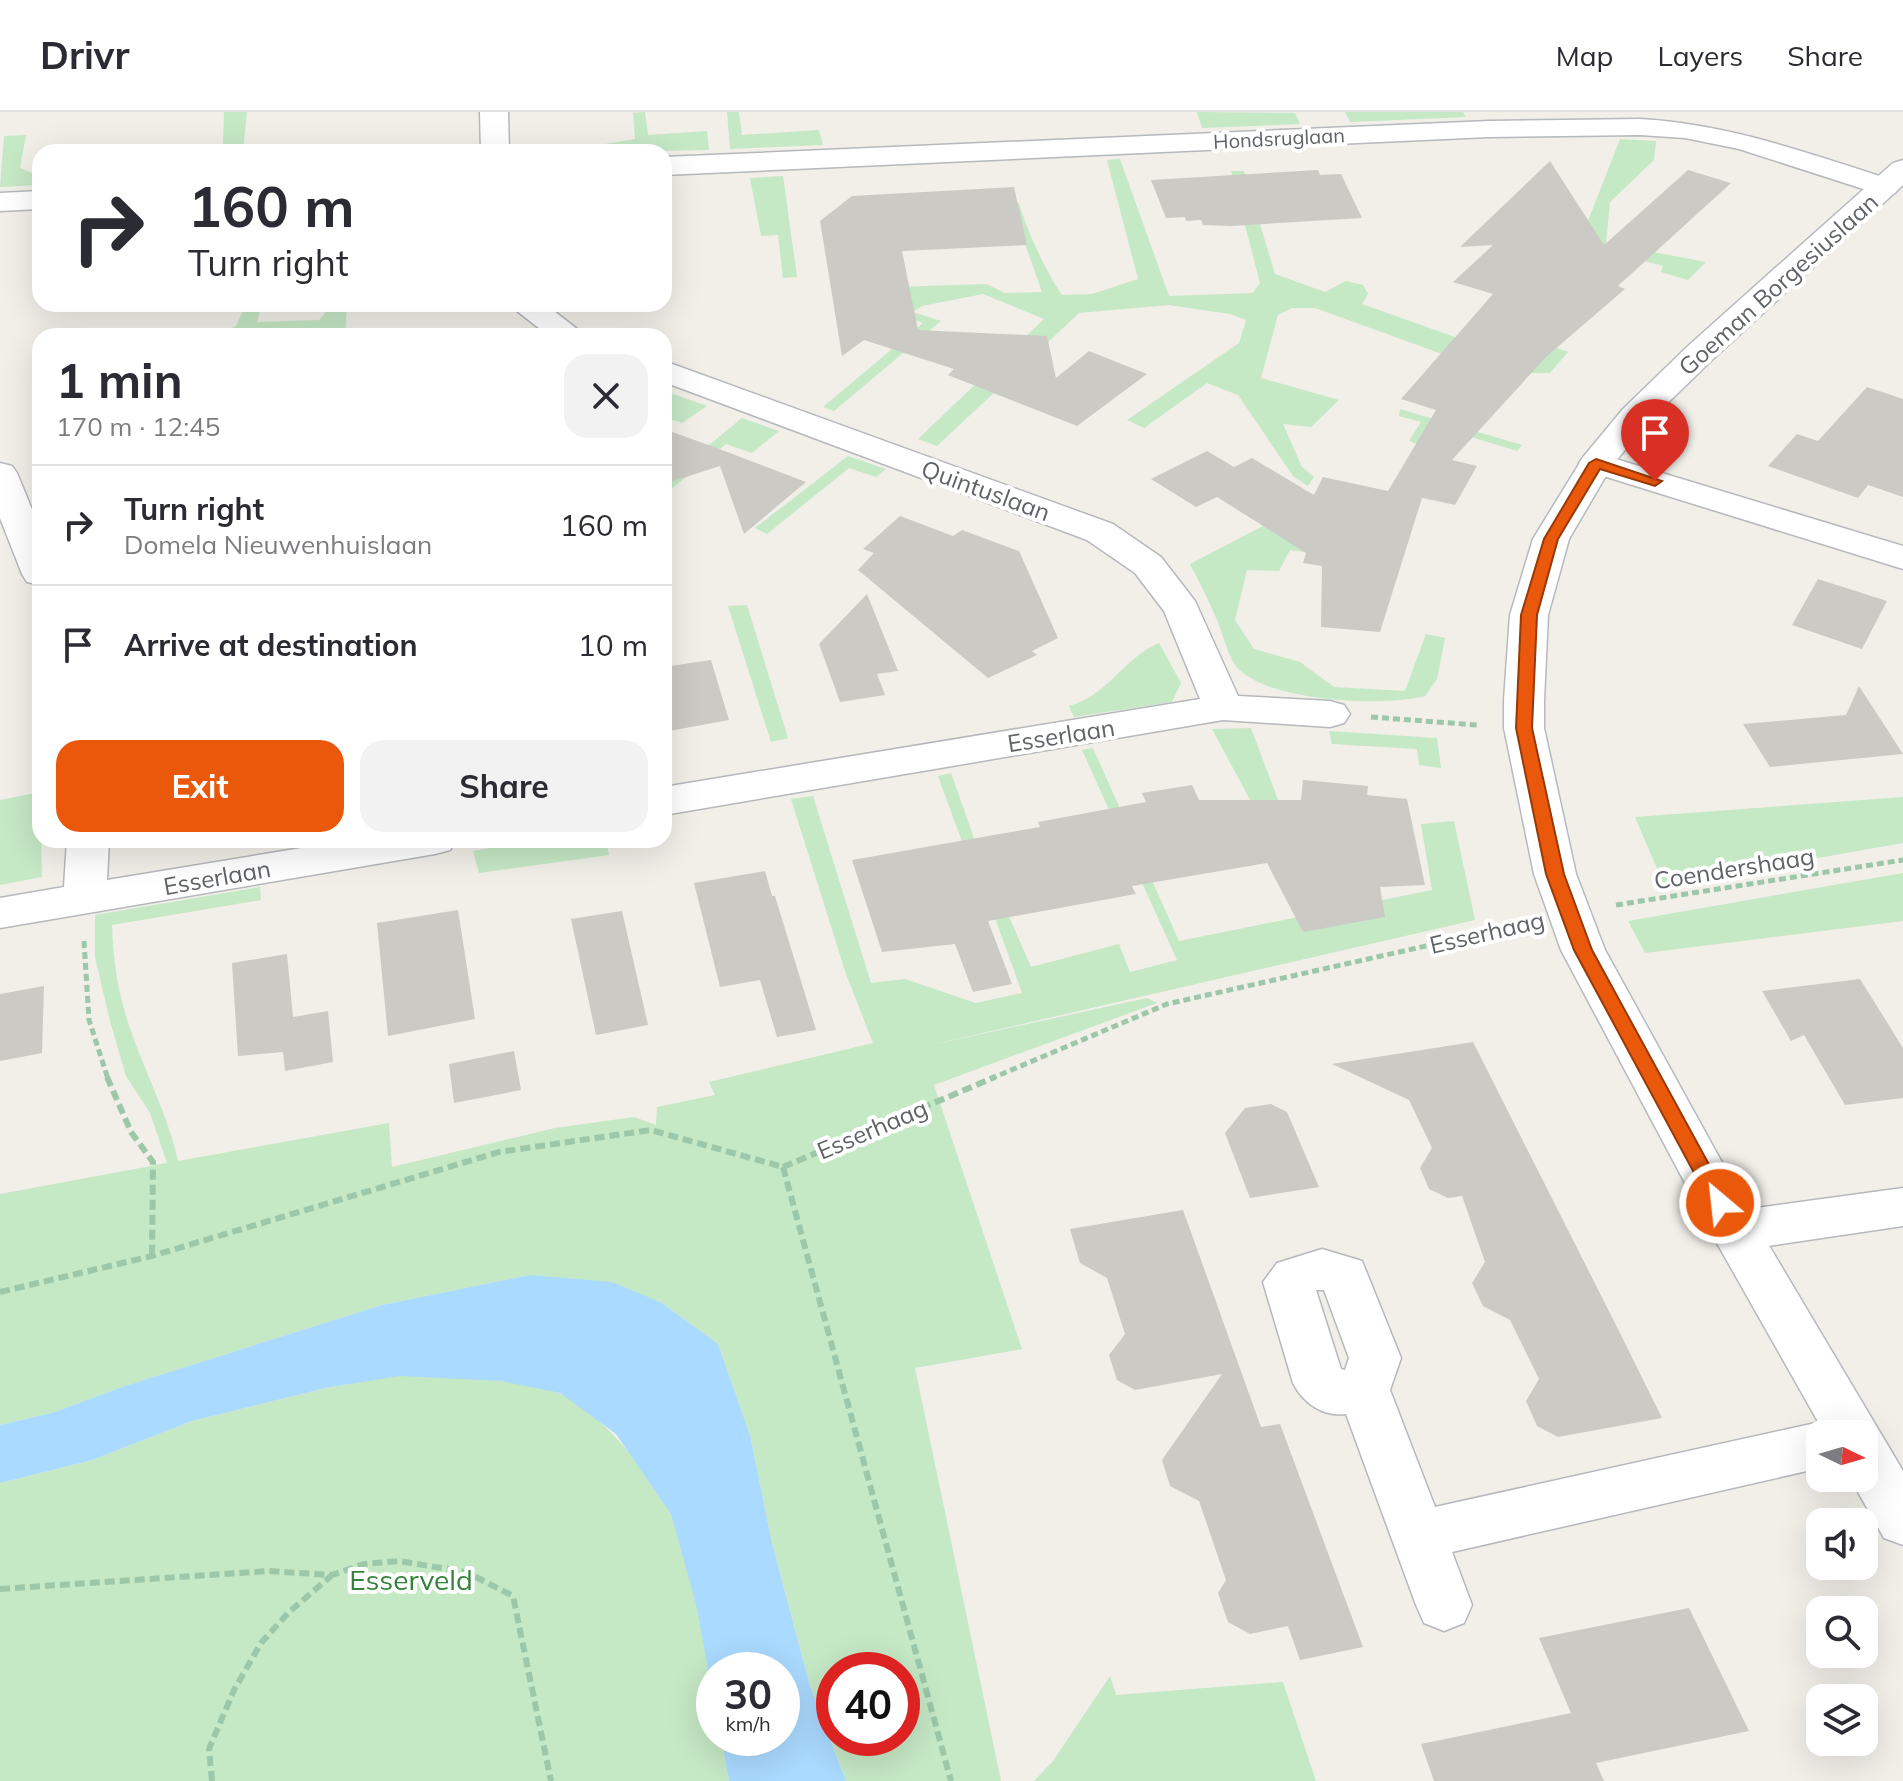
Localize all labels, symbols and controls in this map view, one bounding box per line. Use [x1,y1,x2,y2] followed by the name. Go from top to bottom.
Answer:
[40,31,129,79] text: Drivr
[1556,38,1613,73] text: Map
[1657,38,1743,73] text: Layers
[1787,38,1863,73] text: Share
[1213,122,1345,154] street label: Hondsruglaan
[188,171,355,241] text: 160 m
[56,176,160,280] icon: right
[1672,186,1884,382] street label: Goeman Borgesiuslaan
[188,240,349,285] text: Turn right
[56,350,183,410] text: 1 min
[564,354,648,438] button: close
[1621,399,1689,481] pin
[56,410,220,443] text: 170 m · 12:45
[1633,411,1677,455] icon: arrive
[917,453,1055,527] street label: Quintuslaan
[124,490,264,528] text: Turn right
[56,503,100,547] icon: right
[560,506,648,544] text: 160 m
[124,528,432,561] text: Domela Nieuwenhuislaan
[56,623,100,667] icon: arrive
[124,626,418,664] text: Arrive at destination
[578,626,648,664] text: 10 m
[1005,712,1117,758] street label: Esserlaan
[56,740,344,832] button: Exit
[360,740,648,832] button: Share
[1652,841,1816,895] street label: Coendershaag
[161,853,273,901] street label: Esserlaan
[1427,904,1547,960] street label: Esserhaag
[812,1092,932,1166] street label: Esserhaag
[1678,1161,1762,1245] position arrow
[1806,1420,1878,1492] north arrow
[1806,1420,1878,1756] map controls
[1806,1508,1878,1580] button: sound
[349,1562,473,1597] park label: Esserveld
[1806,1596,1878,1668] button: search
[816,1652,920,1756] speed limit sign: 40
[724,1669,772,1719] text: 30
[1806,1684,1878,1756] button: layers
[725,1711,771,1736] text: km/h

